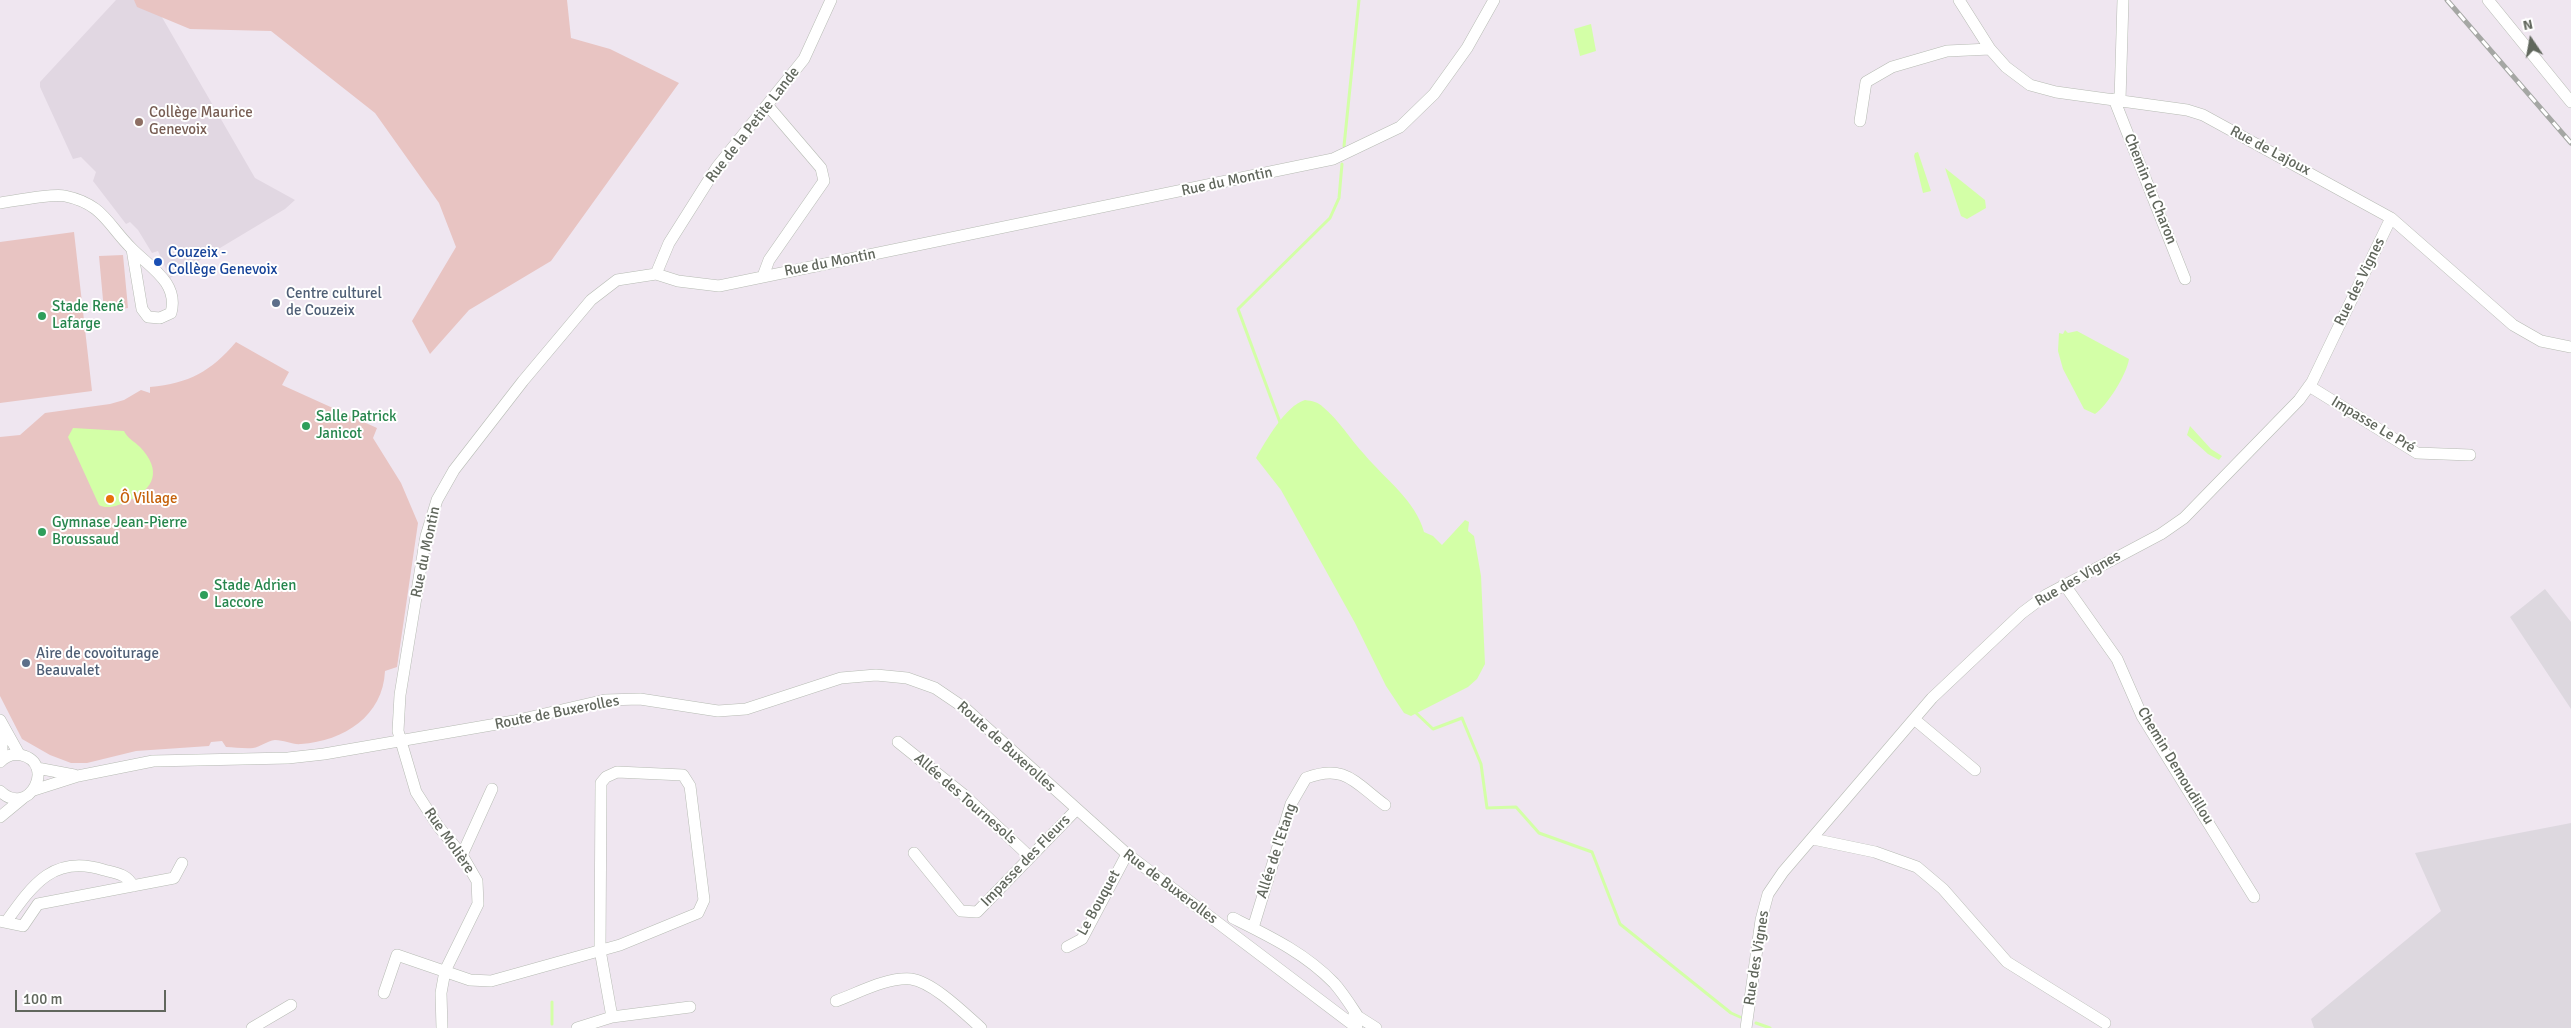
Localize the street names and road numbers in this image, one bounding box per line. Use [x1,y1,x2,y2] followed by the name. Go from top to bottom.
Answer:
[702,64,804,186] street label: Rue de la Petite Lande
[2227,122,2313,180] street label: Rue de Lajoux
[2120,131,2180,247] street label: Chemin du Charon
[1180,164,1274,200] street label: Rue du Montin
[2331,235,2389,329] street label: Rue des Vignes
[783,245,877,281] street label: Rue du Montin
[2328,393,2418,457] street label: Impasse Le Pré
[408,505,444,599] street label: Rue du Montin
[2032,547,2124,611] street label: Rue des Vignes
[493,692,621,734] street label: Route de Buxerolles
[953,698,1059,796] street label: Route de Buxerolles
[2133,704,2217,828] street label: Chemin Demoudillou
[910,750,1020,848] street label: Allée des Tournesols
[1253,801,1301,901] street label: Allée de l'Etang
[420,805,478,877] street label: Rue Molière
[977,811,1075,911] street label: Impasse des Fleurs
[1119,846,1221,928] street label: Rue de Buxerolles
[1074,867,1124,939] street label: Le Bouquet
[1741,909,1773,1007] street label: Rue des Vignes

